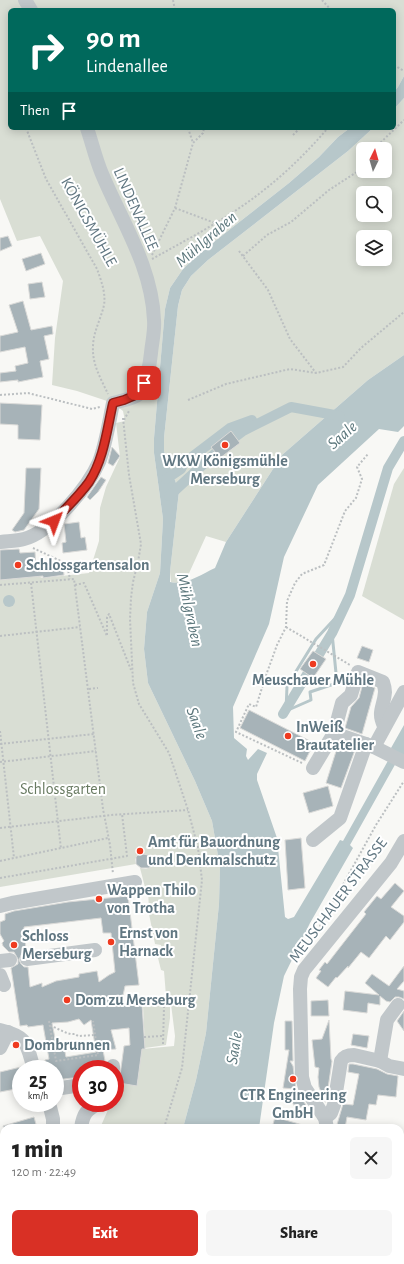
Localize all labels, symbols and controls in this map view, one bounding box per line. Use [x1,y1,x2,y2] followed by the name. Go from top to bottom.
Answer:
[20,24,72,76] icon: right
[86,25,141,53] text: 90 m
[86,58,168,76] text: Lindenallee
[58,100,80,122] icon: arrive
[20,103,50,118] text: Then
[356,142,392,178] north arrow
[356,142,392,266] map controls
[111,165,161,253] street label: LINDENALLEE
[58,174,122,269] street label: KÖNIGSMÜHLE
[356,186,392,222] button: search
[172,208,240,270] water label: Mühlgraben
[356,230,392,266] button: layers
[127,366,161,400] pin
[133,372,155,394] icon: arrive
[324,418,360,452] water label: Saale
[220,440,230,450] marker: WKW Königsmühle Merseburg
[162,453,288,487] place label: WKW Königsmühle Merseburg
[33,500,75,542] position arrow
[26,557,149,573] place label: Schlossgartensalon
[13,560,23,570] marker: Schlossgartensalon
[174,572,206,648] water label: Mühlgraben
[308,659,318,669] marker: Meuschauer Mühle
[252,672,374,688] place label: Meuschauer Mühle
[183,705,211,741] water label: Saale
[296,719,374,753] place label: InWeiß Brautatelier
[283,731,293,741] marker: InWeiß Brautatelier
[20,781,106,797] park label: Schlossgarten
[148,834,281,868] place label: Amt für Bauordnung und Denkmalschutz
[286,834,390,965] street label: MEUSCHAUER STRASSE
[135,846,145,856] marker: Amt für Bauordnung und Denkmalschutz
[107,882,196,916] place label: Wappen Thilo von Trotha
[94,894,104,904] marker: Wappen Thilo von Trotha
[119,925,178,959] place label: Ernst von Harnack
[22,928,92,962] place label: Schloss Merseburg
[106,937,116,947] marker: Ernst von Harnack
[9,940,19,950] marker: Schloss Merseburg
[75,992,196,1008] place label: Dom zu Merseburg
[62,995,72,1005] marker: Dom zu Merseburg
[223,1030,245,1066] water label: Saale
[24,1037,110,1053] place label: Dombrunnen
[11,1040,21,1050] marker: Dombrunnen
[72,1060,124,1112] speed limit sign: 30
[29,1071,47,1091] text: 25
[288,1074,298,1084] marker: CTR Engineering GmbH
[240,1087,347,1121] place label: CTR Engineering GmbH
[28,1091,48,1101] text: km/h
[350,1137,392,1179] button: close
[12,1138,63,1162] text: 1 min
[12,1166,76,1179] text: 120 m · 22:49
[12,1210,198,1256] button: Exit
[206,1210,392,1256] button: Share

